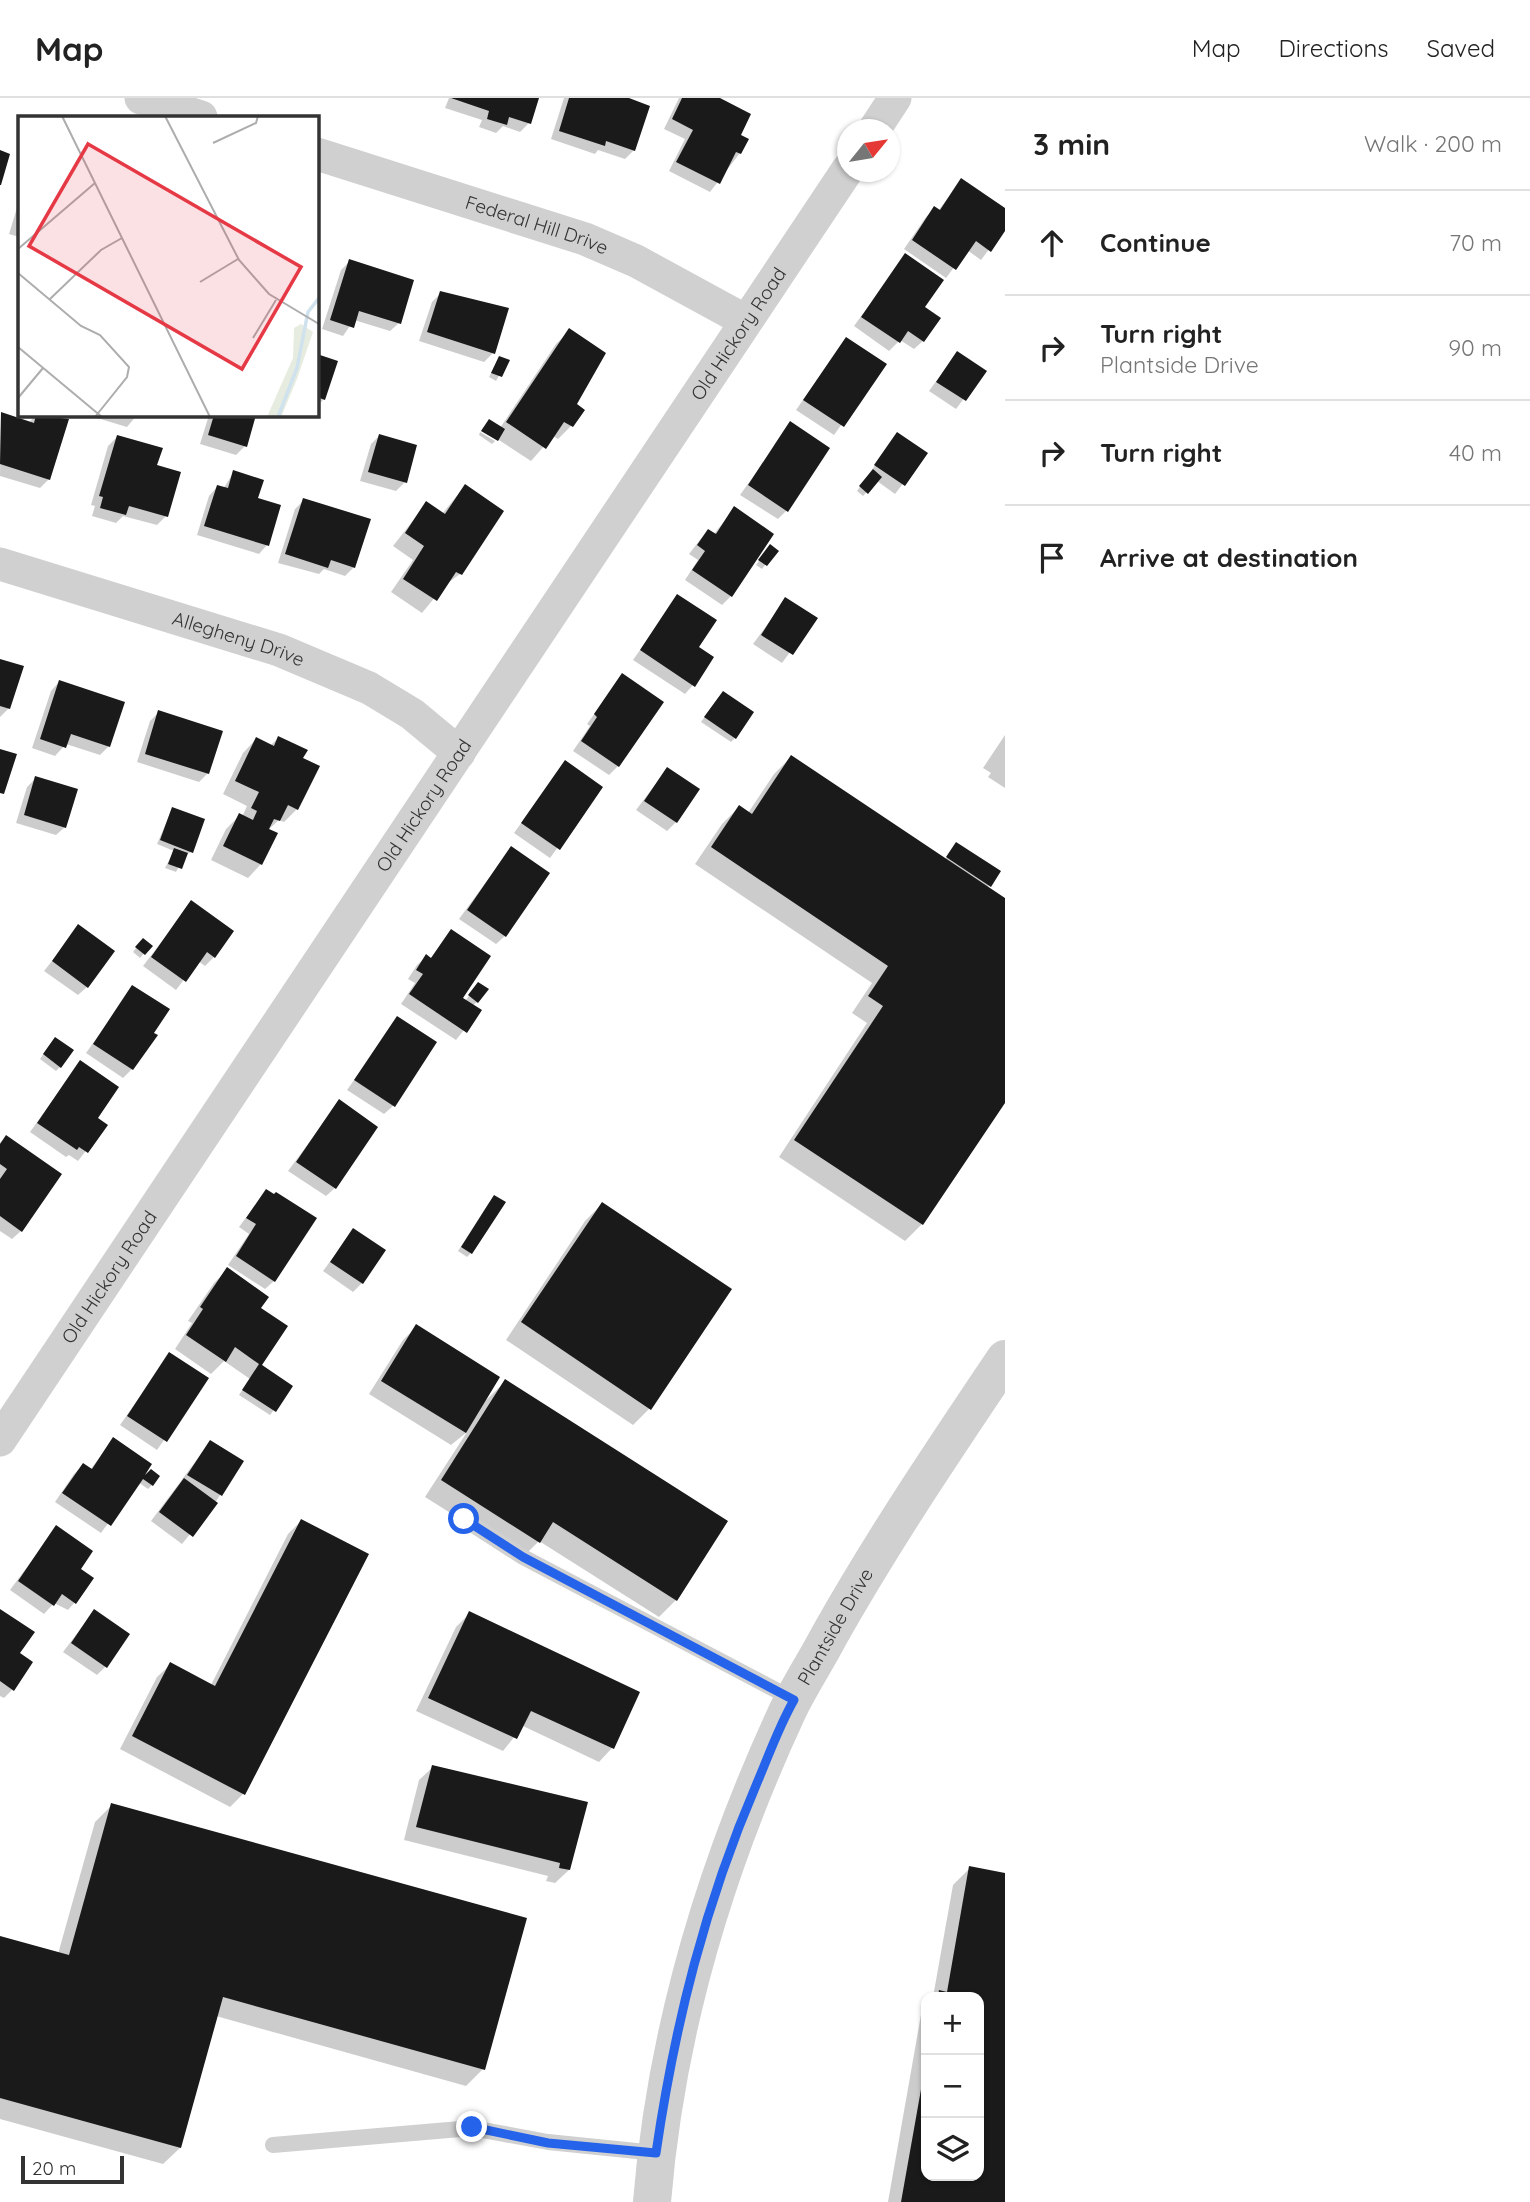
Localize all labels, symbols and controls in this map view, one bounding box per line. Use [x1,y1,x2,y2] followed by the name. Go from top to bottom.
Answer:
[35,28,103,69] text: Map
[1192,33,1241,63] text: Map
[1279,33,1389,63] text: Directions
[1427,33,1495,63] text: Saved
[18,116,318,416] inset map
[837,119,900,182] north arrow
[1033,125,1110,163] text: 3 min
[1364,129,1502,158] text: Walk · 200 m
[462,190,612,260] street label: Federal Hill Drive
[1033,224,1071,262] icon: ahead
[1100,226,1211,259] text: Continue
[1449,228,1502,257] text: 70 m
[685,263,791,405] street label: Old Hickory Road
[1100,317,1222,350] text: Turn right
[1033,329,1071,367] icon: right
[1448,333,1502,362] text: 90 m
[1100,350,1259,379] text: Plantside Drive
[1033,434,1071,472] icon: right
[1100,436,1222,469] text: Turn right
[1449,438,1502,467] text: 40 m
[1033,539,1071,577] icon: arrive
[1100,541,1358,574] text: Arrive at destination
[170,606,308,671] street label: Allegheny Drive
[371,734,476,876] street label: Old Hickory Road
[56,1206,162,1348] street label: Old Hickory Road
[448,1503,479,1534] route start
[792,1563,878,1689] street label: Plantside Drive
[921,1992,984,2181] map controls
[921,1992,984,2055] button: +
[921,2055,984,2118] button: −
[456,2111,487,2142] route end
[921,2118,984,2181] button: layers
[21,2153,124,2185] scale bar
[32,2156,76,2180] text: 20 m

